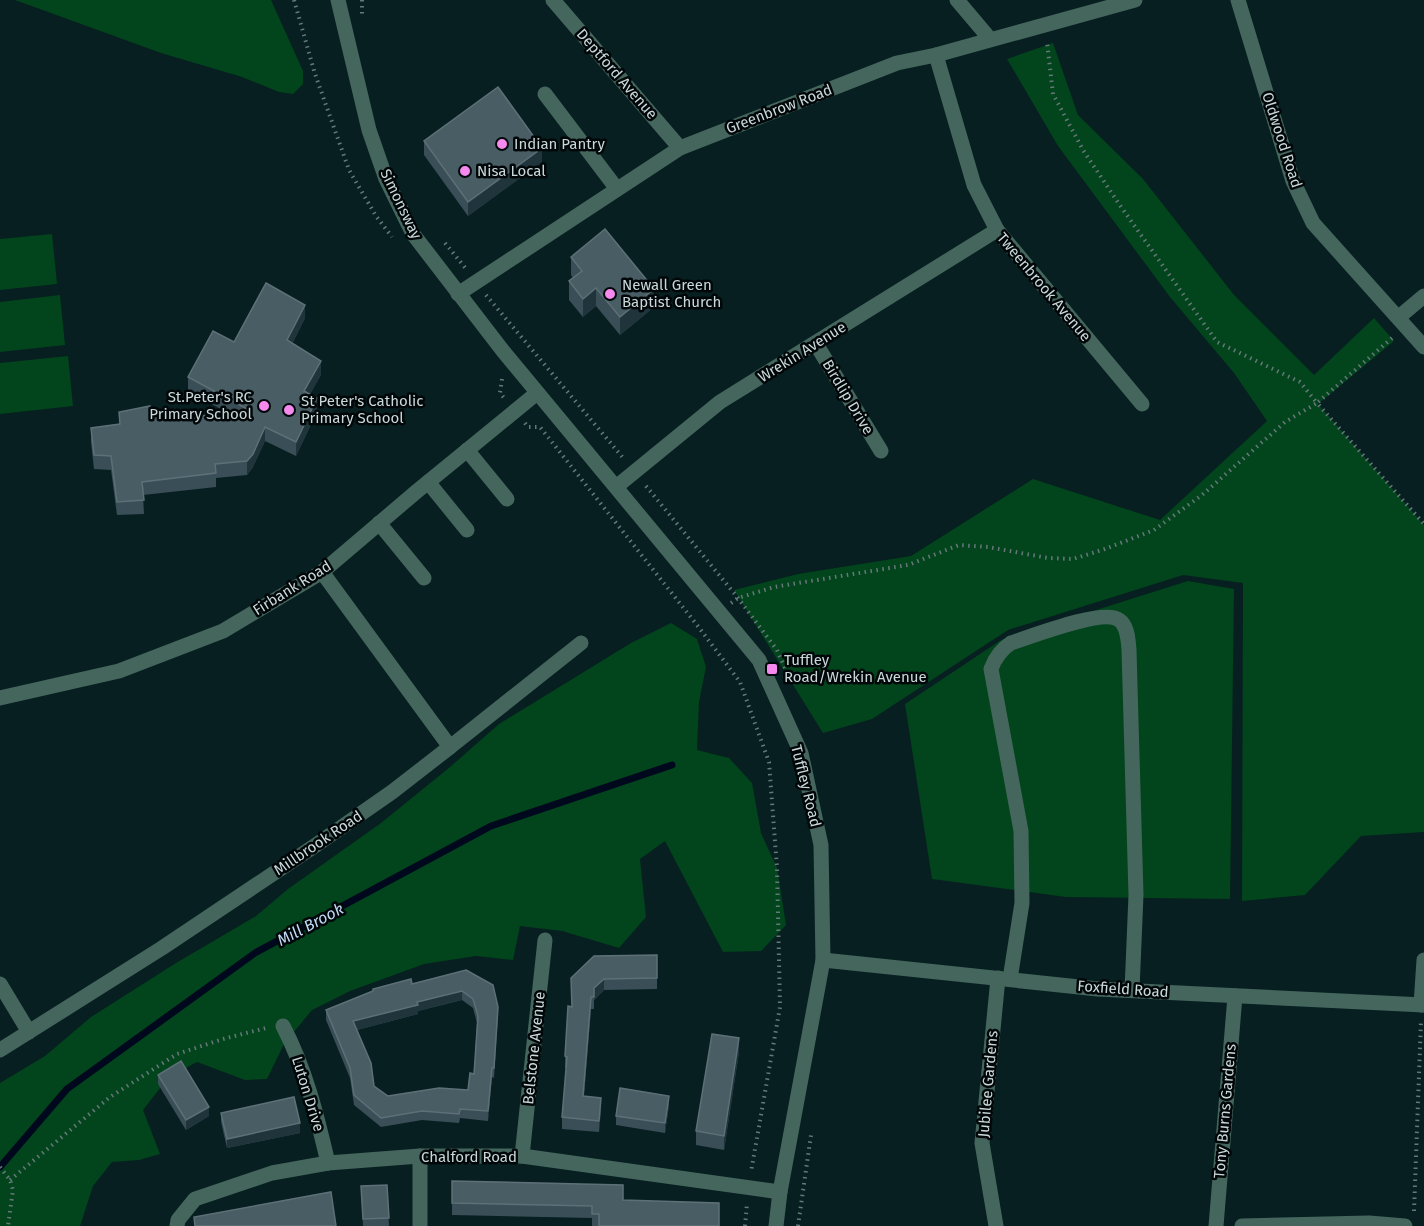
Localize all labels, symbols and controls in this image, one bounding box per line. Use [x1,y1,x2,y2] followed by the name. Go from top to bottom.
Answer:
[573,25,661,123] street label: Deptford Avenue
[723,80,835,138] street label: Greenbrow Road
[1258,90,1306,190] street label: Oldwood Road
[514,135,605,153] place label: Indian Pantry
[495,137,509,151] marker: Indian Pantry
[477,162,546,180] place label: Nisa Local
[458,164,472,178] marker: Nisa Local
[376,166,426,242] street label: Simonsway
[993,229,1095,345] street label: Tweenbrook Avenue
[622,276,721,311] place label: Newall Green Baptist Church
[603,287,617,301] marker: Newall Green Baptist Church
[755,318,849,386] street label: Wrekin Avenue
[819,356,877,438] street label: Birdlip Drive
[149,388,253,423] place label: St.Peter's RC Primary School
[301,392,424,427] place label: St Peter's Catholic Primary School
[257,399,271,413] marker: St.Peter's RC Primary School
[282,403,296,417] marker: St Peter's Catholic Primary School
[250,557,334,619] street label: Firbank Road
[784,651,927,686] place label: Tuffley Road/Wrekin Avenue
[765,662,779,676] marker: Tuffley Road/Wrekin Avenue
[787,743,825,829] street label: Tuffley Road
[270,807,366,879] street label: Millbrook Road
[274,899,347,950] water label: Mill Brook
[1077,977,1169,1001] street label: Foxfield Road
[519,991,549,1105] street label: Belstone Avenue
[974,1030,1002,1138] street label: Jubilee Gardens
[1210,1043,1240,1179] street label: Tony Burns Gardens
[288,1054,328,1134] street label: Luton Drive
[421,1148,517,1166] street label: Chalford Road

